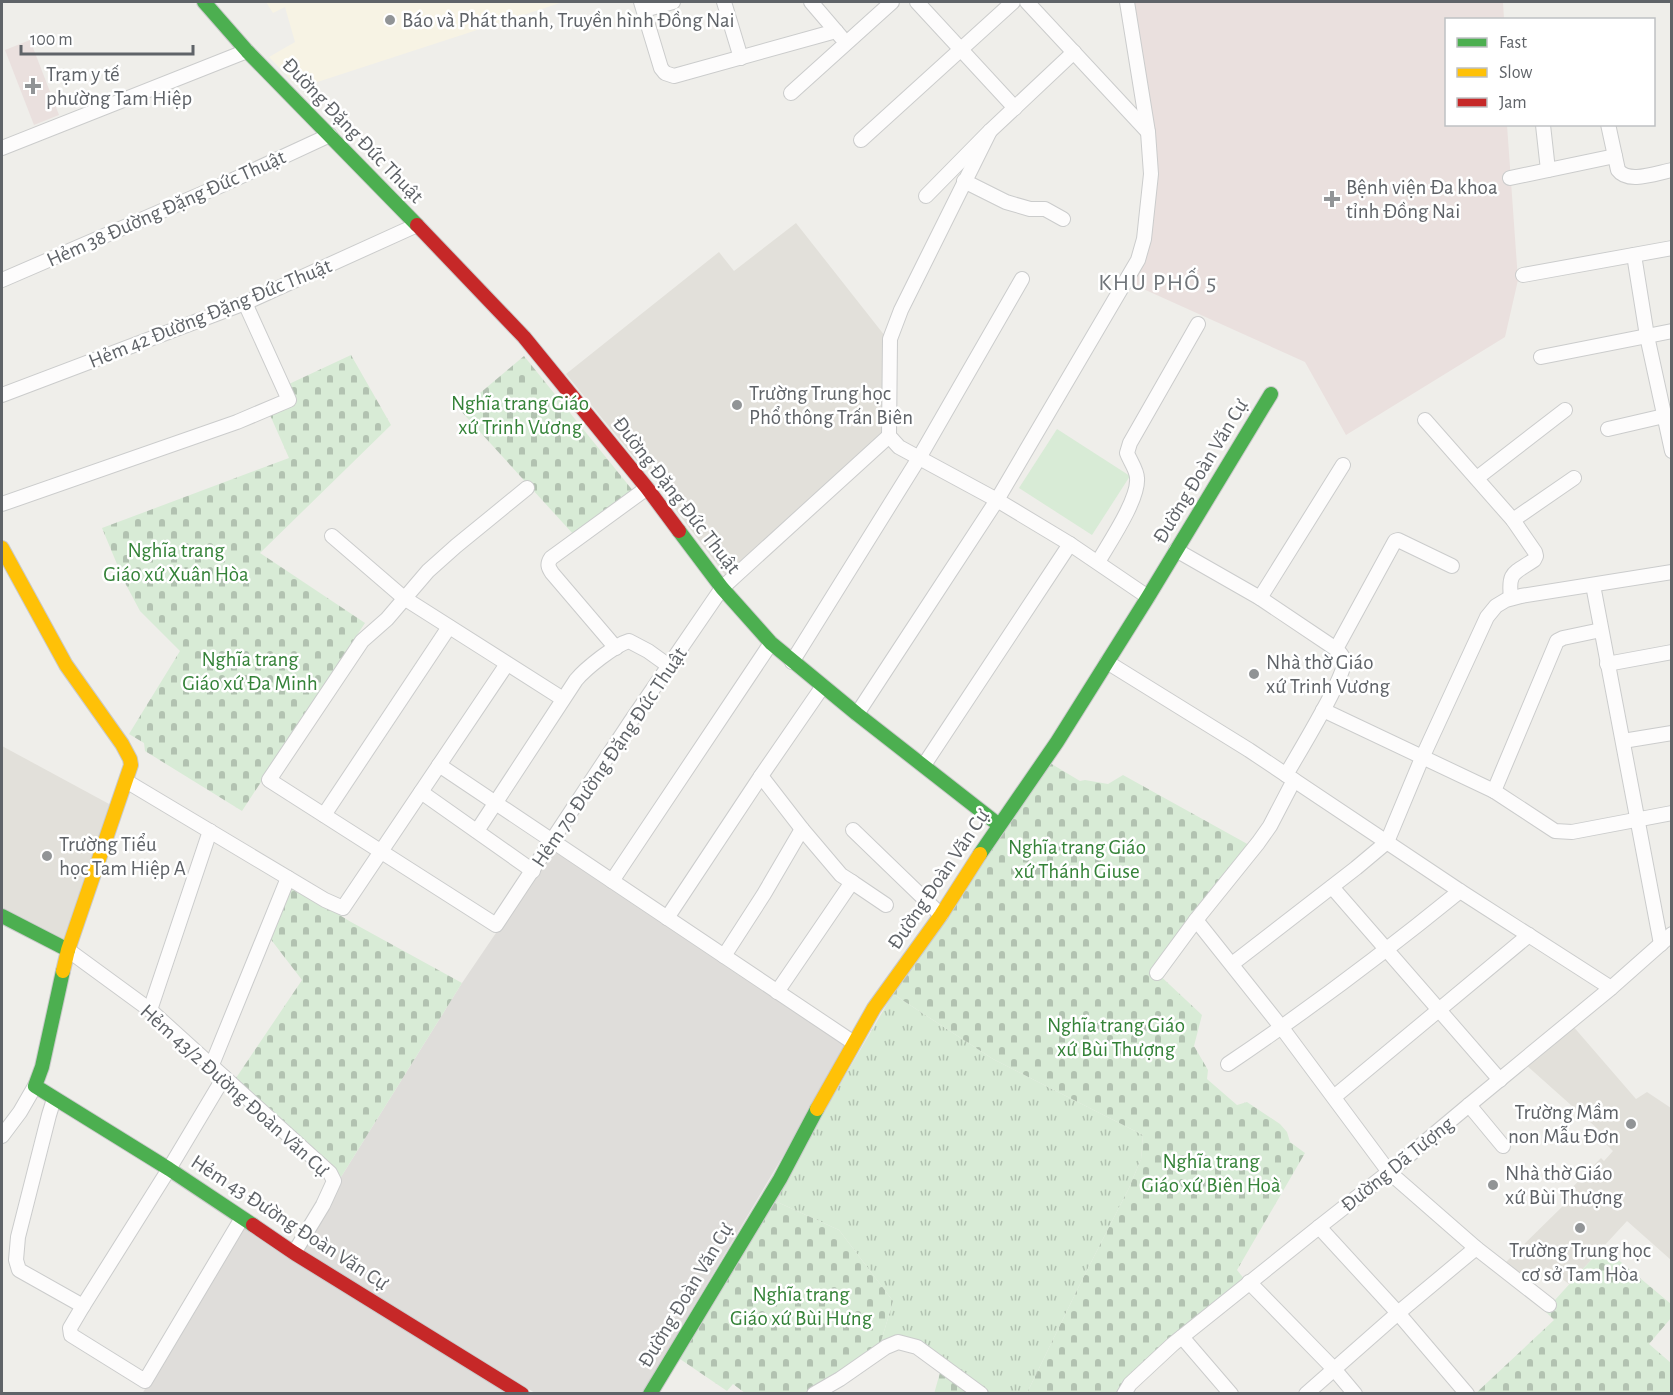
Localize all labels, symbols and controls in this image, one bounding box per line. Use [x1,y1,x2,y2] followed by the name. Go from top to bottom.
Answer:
[402,10,735,31] place label: Báo và Phát thanh, Truyền hình Đồng Nai
[383,13,397,27] marker: Báo và Phát thanh, Truyền hình Đồng Nai
[21,18,194,56] scale bar
[1445,18,1655,126] legend
[30,31,73,49] text: 100 m
[1499,34,1527,52] text: Fast
[278,54,427,207] street label: Đường Đặng Đức Thuật
[46,64,192,109] place label: Trạm y tế phường Tam Hiệp
[1499,64,1532,82] text: Slow
[24,77,42,95] marker: Trạm y tế phường Tam Hiệp
[1499,94,1527,112] text: Jam
[44,146,289,271] street label: Hẻm 38 Đường Đặng Đức Thuật
[1346,177,1498,222] place label: Bệnh viện Đa khoa tỉnh Đồng Nai
[1323,190,1341,208] marker: Bệnh viện Đa khoa tỉnh Đồng Nai
[86,255,335,372] street label: Hẻm 42 Đường Đặng Đức Thuật
[1098,267,1218,295] district label: KHU PHỐ 5
[749,383,913,428] place label: Trường Trung học Phổ thông Trấn Biên
[451,393,589,438] park label: Nghĩa trang Giáo xứ Trinh Vương
[1149,395,1252,547] street label: Đường Đoàn Văn Cự
[730,398,744,412] marker: Trường Trung học Phổ thông Trấn Biên
[609,413,745,578] street label: Đường Đặng Đức Thuật
[103,540,249,585] park label: Nghĩa trang Giáo xứ Xuân Hòa
[528,643,691,871] street label: Hẻm 70 Đường Đặng Đức Thuật
[182,649,318,694] park label: Nghĩa trang Giáo xứ Đa Minh
[1266,652,1391,697] place label: Nhà thờ Giáo xứ Trinh Vương
[1247,667,1261,681] marker: Nhà thờ Giáo xứ Trinh Vương
[884,805,993,953] street label: Đường Đoàn Văn Cự
[59,833,186,879] place label: Trường Tiểu học Tam Hiệp A
[1008,837,1146,882] park label: Nghĩa trang Giáo xứ Thánh Giuse
[40,849,54,863] marker: Trường Tiểu học Tam Hiệp A
[136,1000,333,1181] street label: Hẻm 43/2 Đường Đoàn Văn Cự
[1047,1015,1185,1060] park label: Nghĩa trang Giáo xứ Bùi Thượng
[1508,1102,1619,1147] place label: Trường Mầm non Mẫu Đơn
[1337,1112,1458,1216] street label: Đường Dã Tượng
[1624,1117,1638,1131] marker: Trường Mầm non Mẫu Đơn
[187,1151,392,1294] street label: Hẻm 43 Đường Đoàn Văn Cự
[1141,1151,1281,1196] park label: Nghĩa trang Giáo xứ Biên Hoà
[1505,1163,1624,1208] place label: Nhà thờ Giáo xứ Bùi Thượng
[1486,1178,1500,1192] marker: Nhà thờ Giáo xứ Bùi Thượng
[634,1219,737,1371] street label: Đường Đoàn Văn Cự
[1573,1221,1587,1235] marker: Trường Trung học cơ sở Tam Hòa
[1509,1240,1651,1285] place label: Trường Trung học cơ sở Tam Hòa
[730,1284,873,1329] park label: Nghĩa trang Giáo xứ Bùi Hưng

